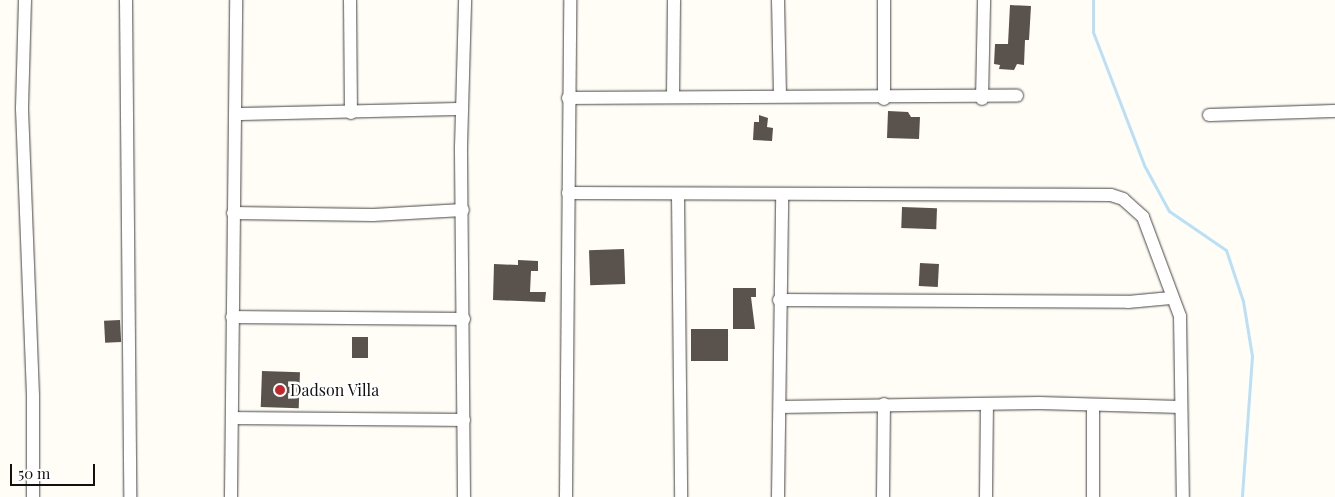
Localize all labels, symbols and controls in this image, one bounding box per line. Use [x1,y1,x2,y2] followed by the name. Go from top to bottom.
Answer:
[290,380,380,400] place label: Dadson Villa
[274,384,286,396] marker: Dadson Villa
[12,454,98,486] scale bar
[18,463,50,483] text: 50 m

